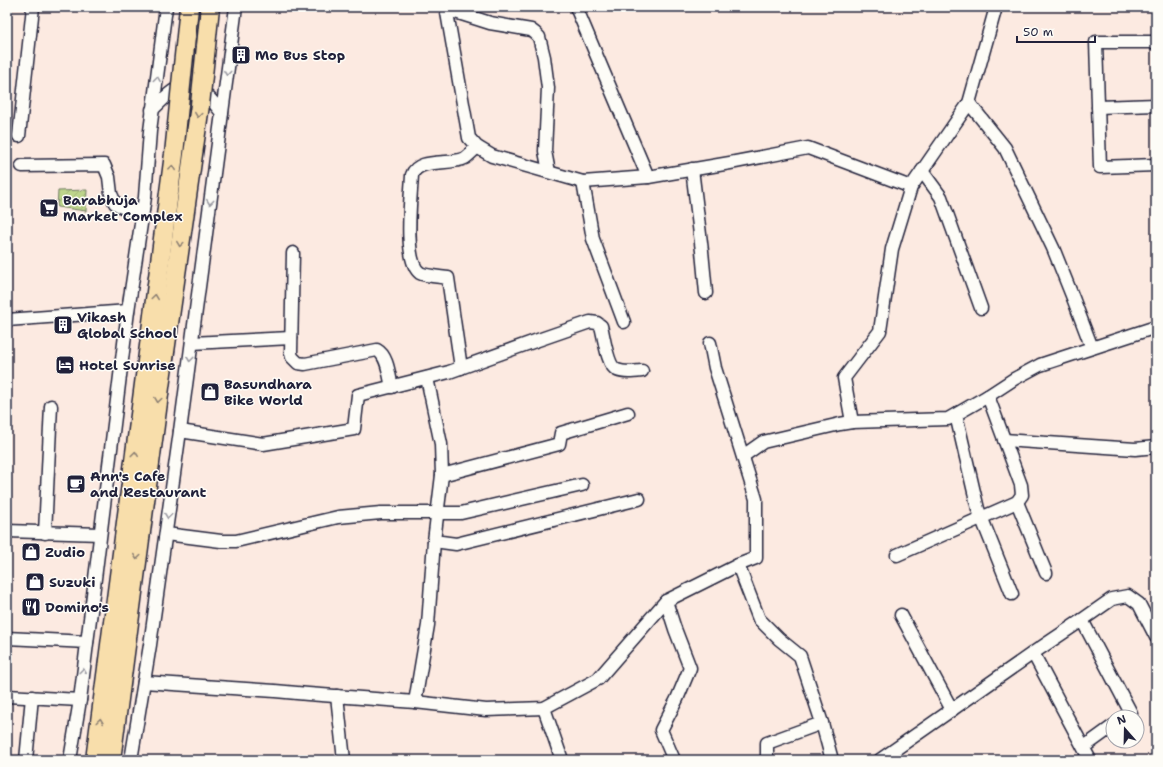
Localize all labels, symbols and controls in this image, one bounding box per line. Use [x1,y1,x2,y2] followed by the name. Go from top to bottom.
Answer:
[1017,18,1095,44] scale bar
[1023,24,1053,40] text: 50 m
[230,44,252,66] building icon: Mo Bus Stop
[255,46,345,64] place label: Mo Bus Stop
[223,70,232,77] one-way arrow
[152,76,161,82] one-way arrow
[194,112,203,118] one-way arrow
[167,165,176,171] one-way arrow
[63,191,182,225] place label: Barabhuja Market Complex
[38,197,60,219] supermarket icon: Barabhuja Market Complex
[206,199,215,205] one-way arrow
[176,241,185,247] one-way arrow
[150,294,159,300] one-way arrow
[77,308,178,342] place label: Vikash Global School
[52,314,74,336] building icon: Vikash Global School
[54,354,76,376] hotel icon: Hotel Sunrise
[79,356,176,374] place label: Hotel Sunrise
[186,356,195,362] one-way arrow
[224,375,312,409] place label: Basundhara Bike World
[199,381,221,403] shop icon: Basundhara Bike World
[154,397,163,404] one-way arrow
[130,450,139,457] one-way arrow
[90,467,206,501] place label: Ann's Cafe and Restaurant
[65,473,87,495] cafe icon: Ann's Cafe and Restaurant
[164,512,173,519] one-way arrow
[20,541,42,563] shop icon: Zudio
[45,543,85,561] place label: Zudio
[133,554,142,560] one-way arrow
[24,571,46,593] shop icon: Suzuki
[49,573,96,591] place label: Suzuki
[20,596,42,618] restaurant icon: Domino's
[45,598,109,616] place label: Domino's
[78,668,87,674] one-way arrow
[1105,709,1145,749] north arrow
[1115,711,1129,729] text: N
[95,718,104,724] one-way arrow

